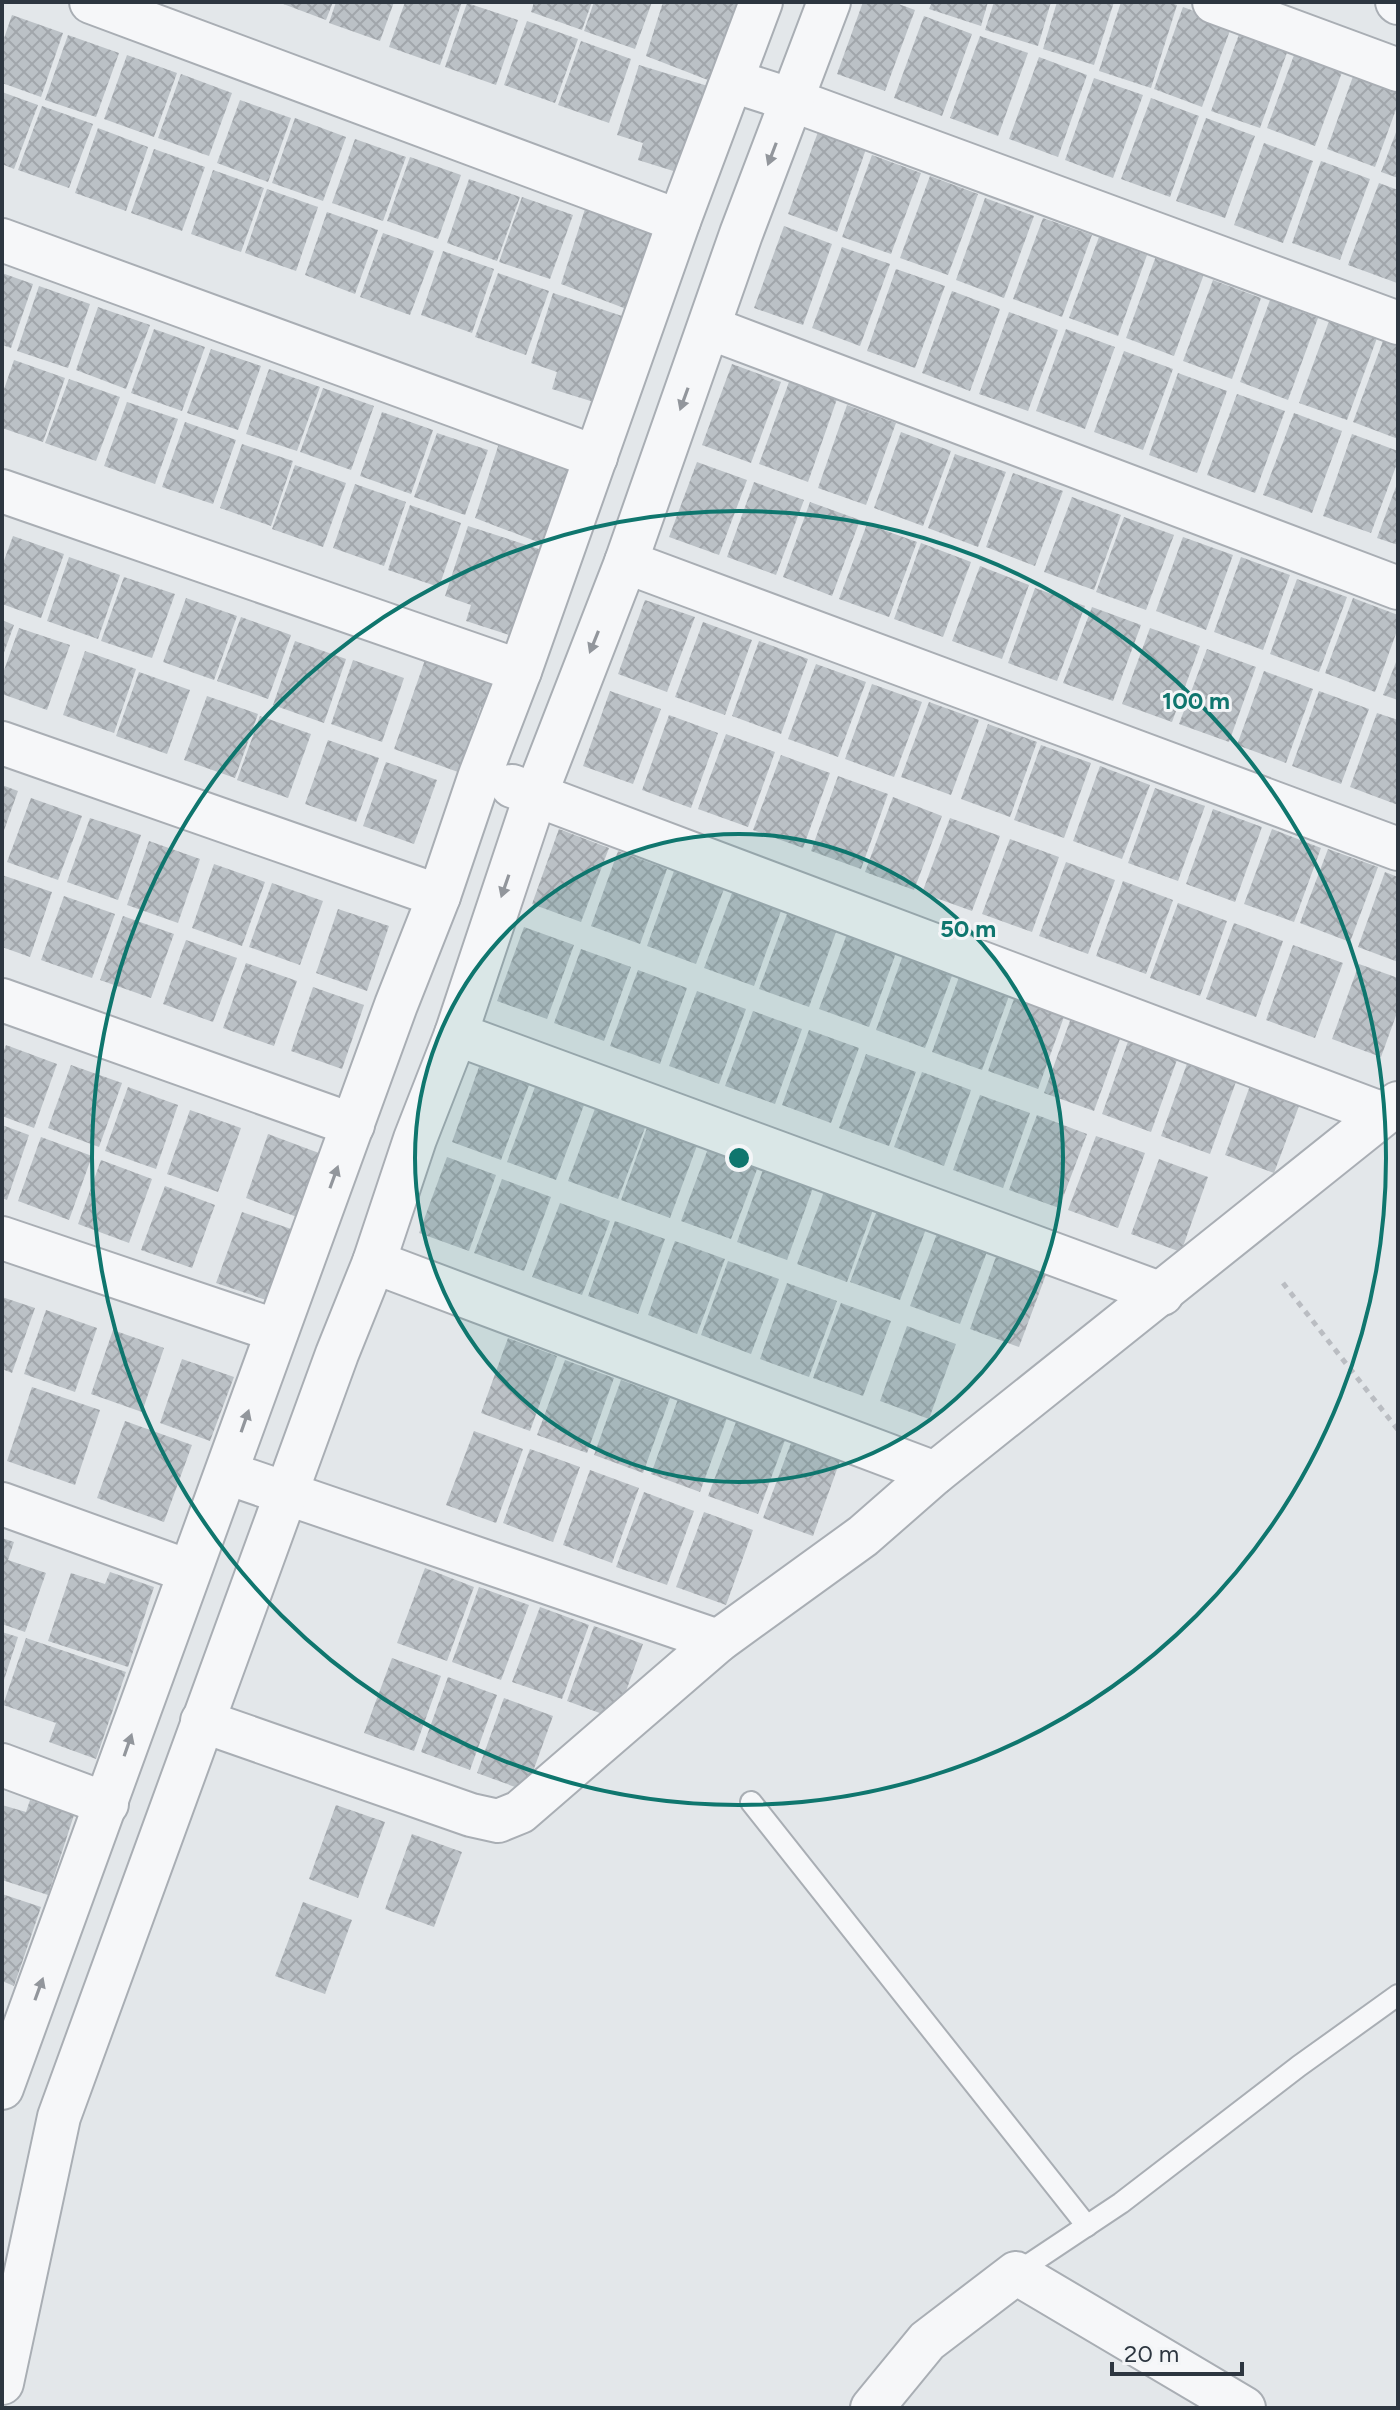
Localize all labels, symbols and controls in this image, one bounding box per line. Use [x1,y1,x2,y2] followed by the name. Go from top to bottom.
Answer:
[765,142,778,166] one-way arrow
[678,387,690,411] one-way arrow
[587,630,600,654] one-way arrow
[1162,686,1230,715] text: 100 m
[498,875,510,899] one-way arrow
[940,914,996,943] text: 50 m
[725,1144,753,1172] centre of rings
[328,1165,341,1189] one-way arrow
[240,1409,252,1433] one-way arrow
[122,1732,134,1756] one-way arrow
[33,1977,46,2001] one-way arrow
[1112,2326,1242,2376] scale bar
[1124,2339,1179,2368] text: 20 m

